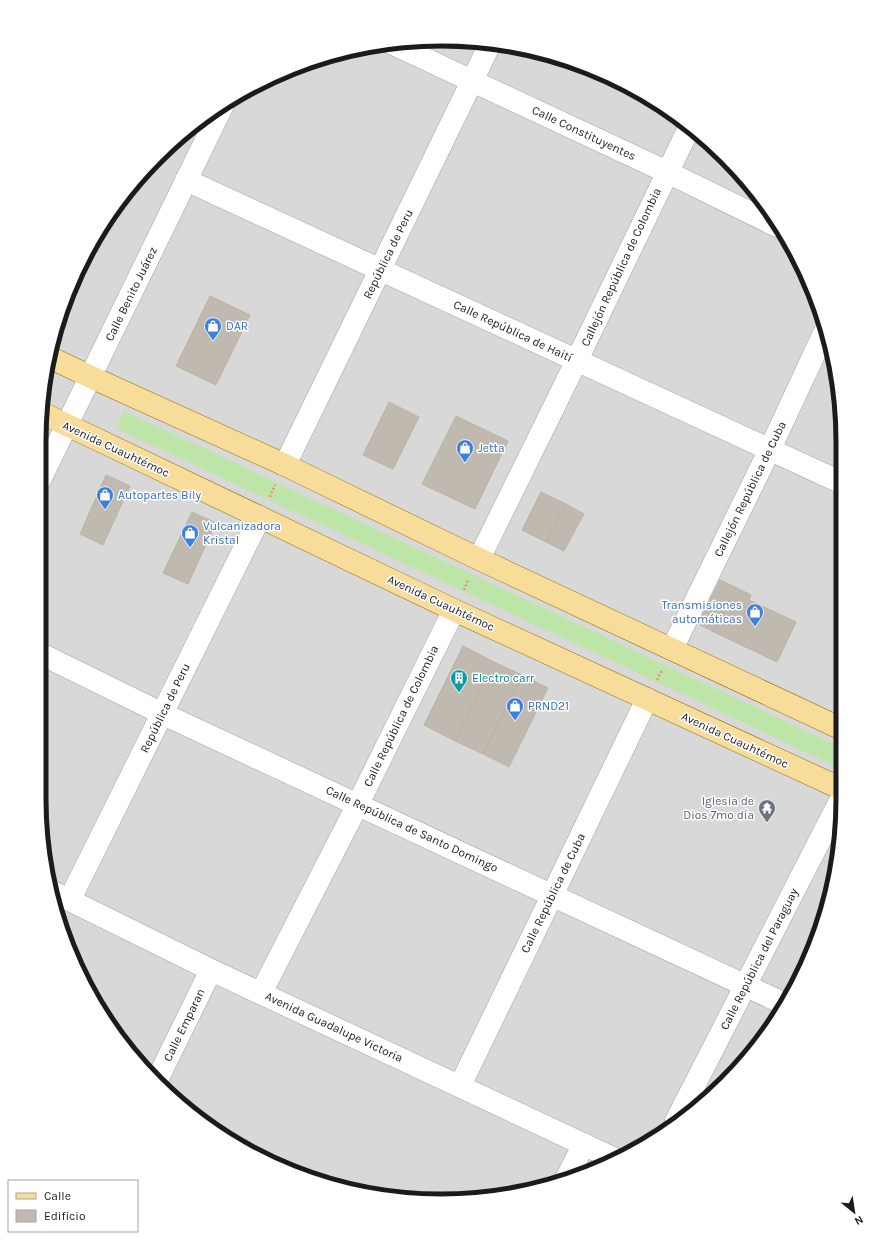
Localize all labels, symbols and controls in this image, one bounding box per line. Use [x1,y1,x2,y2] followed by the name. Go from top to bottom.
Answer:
[530,103,638,163] street label: Calle Constituyentes
[578,186,664,348] street label: Callejón República de Colombia
[360,207,416,301] street label: República de Peru
[102,244,160,343] street label: Calle Benito Juárez
[451,297,575,365] street label: Calle República de Haití
[203,316,223,341] shop icon: DAR
[226,319,248,333] place label: DAR
[60,418,172,480] street label: Avenida Cuauhtémoc
[711,419,789,559] street label: Callejón República de Cuba
[455,438,475,463] shop icon: Jetta
[478,441,505,455] place label: Jetta
[95,485,115,510] shop icon: Autopartes Bily
[118,488,201,502] place label: Autopartes Bily
[203,519,281,547] place label: Vulcanizadora Kristal
[180,523,200,548] shop icon: Vulcanizadora Kristal
[385,572,497,634] street label: Avenida Cuauhtémoc
[661,598,742,626] place label: Transmisiones automáticas
[745,602,765,627] shop icon: Transmisiones automáticas
[361,643,441,789] street label: Calle República de Colombia
[137,661,193,755] street label: República de Peru
[449,668,469,693] building icon: Electro carr
[472,671,535,685] place label: Electro carr
[505,696,525,721] shop icon: PRND21
[528,699,569,713] place label: PRND21
[679,709,791,771] street label: Avenida Cuauhtémoc
[324,783,500,875] street label: Calle República de Santo Domingo
[683,794,754,822] place label: Iglesia de Dios 7mo día
[757,798,777,823] temple icon: Iglesia de Dios 7mo día
[518,831,588,955] street label: Calle República de Cuba
[717,885,801,1032] street label: Calle República del Paraguay
[160,986,208,1064] street label: Calle Emparan
[263,989,405,1065] street label: Avenida Guadalupe Victoria
[8,1180,138,1232] legend
[44,1189,71,1203] text: Calle
[834,1192,874,1232] north arrow
[44,1209,85,1223] text: Edificio
[852,1213,865,1228] text: N

